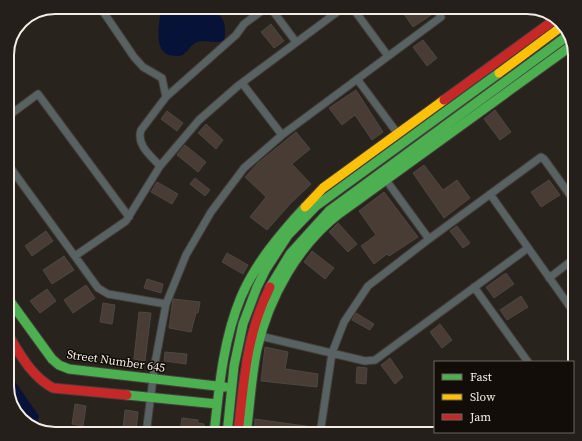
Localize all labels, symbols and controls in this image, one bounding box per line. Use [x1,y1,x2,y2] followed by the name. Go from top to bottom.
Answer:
[66,346,166,376] street label: Street Number 645
[434,361,574,433] legend
[470,369,492,385] text: Fast
[470,389,496,405] text: Slow
[469,409,491,425] text: Jam

